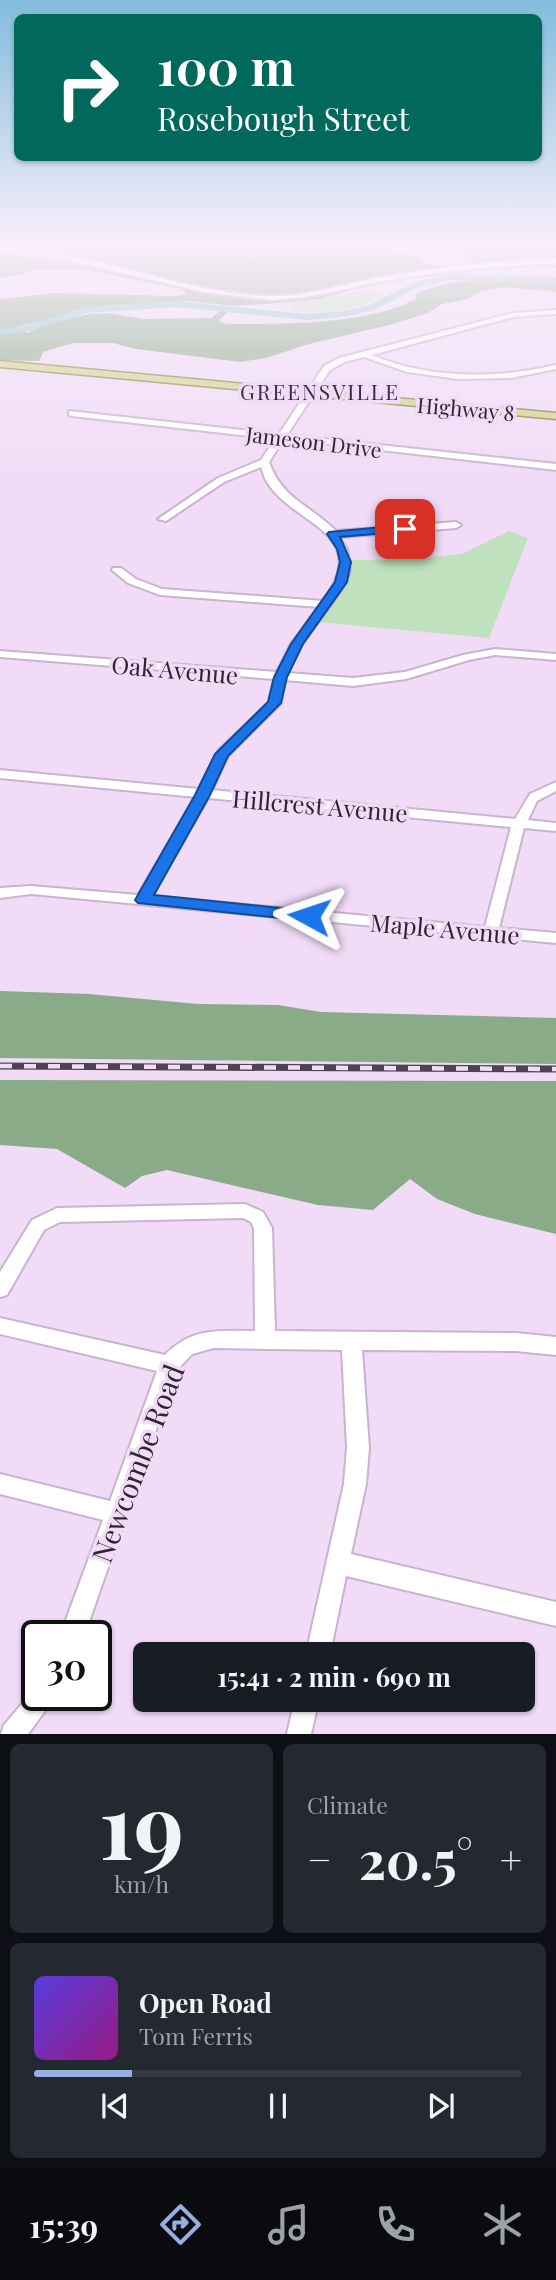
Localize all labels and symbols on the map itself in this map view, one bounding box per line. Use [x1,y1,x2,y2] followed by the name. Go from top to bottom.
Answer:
[240,377,400,405] district label: GREENSVILLE
[416,390,516,426] street label: Highway 8
[244,419,383,463] street label: Jameson Drive
[375,499,435,559] pin
[110,648,240,690] street label: Oak Avenue
[231,781,409,829] street label: Hillcrest Avenue
[272,879,346,953] position arrow
[369,906,521,950] street label: Maple Avenue
[82,1359,192,1567] street label: Newcombe Road
[21,1620,112,1711] speed limit sign: 30

